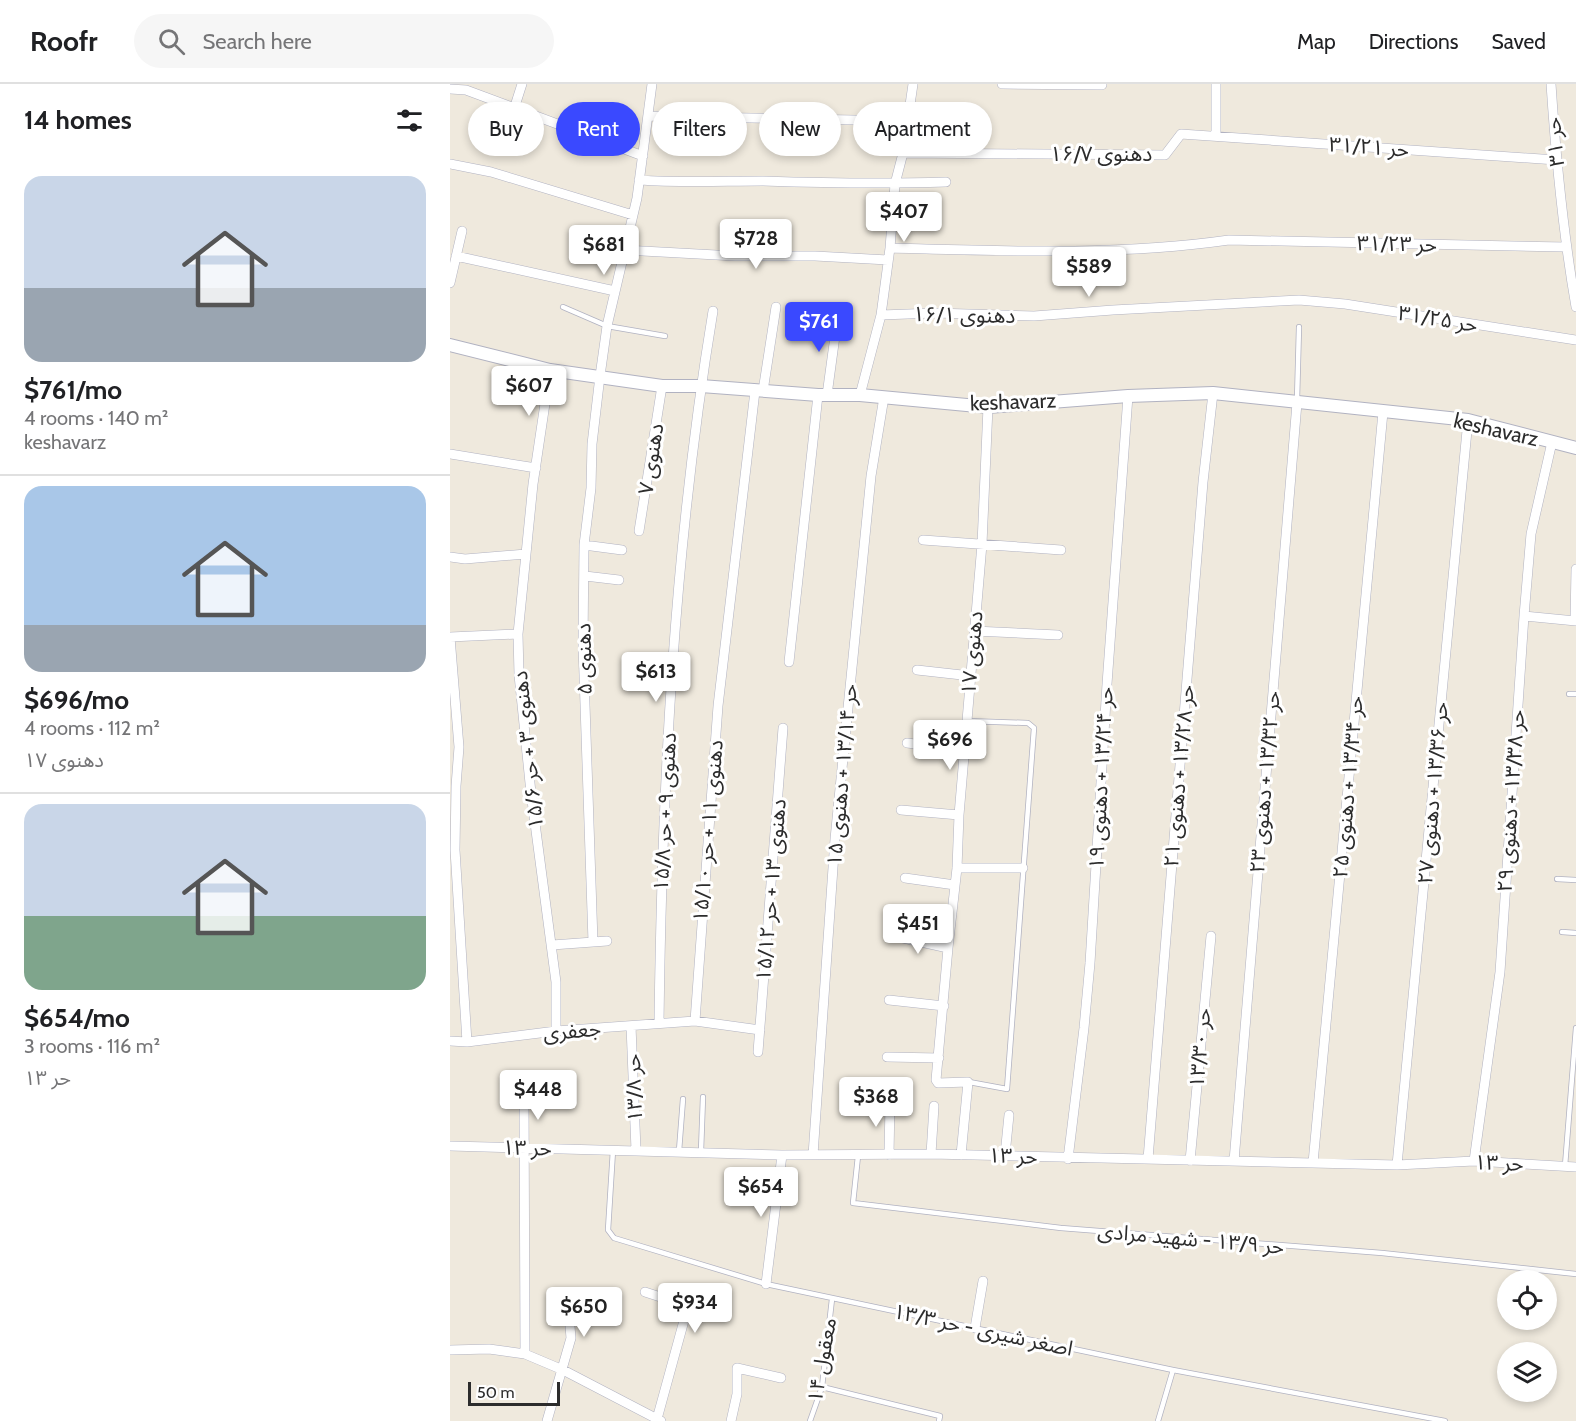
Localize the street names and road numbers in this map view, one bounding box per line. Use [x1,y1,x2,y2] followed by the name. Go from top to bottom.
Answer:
[1540,116,1569,168] street label: حر ۳۱
[1328,131,1410,162] street label: حر ۳۱/۲۱
[1050,141,1152,166] street label: دهنوی ۱۶/۷
[1357,230,1437,257] street label: حر ۳۱/۲۳
[1396,300,1480,337] street label: حر ۳۱/۲۵
[912,301,1016,328] street label: دهنوی ۱۶/۱
[969,387,1057,415] street label: keshavarz
[1451,408,1541,451] street label: keshavarz
[633,421,668,496] street label: دهنوی ۷
[955,610,988,696] street label: دهنوی ۱۷
[570,623,597,695] street label: دهنوی ۵
[507,670,548,830] street label: دهنوی ۳ + حر ۱۵/۶
[821,683,862,867] street label: حر ۱۳/۱۴ + دهنوی ۱۵
[1158,684,1199,868] street label: حر ۱۳/۲۸ + دهنوی ۲۱
[1083,686,1118,870] street label: حر ۱۳/۲۴ + دهنوی ۱۹
[1244,690,1285,874] street label: حر ۱۳/۳۲ + دهنوی ۲۳
[1327,695,1368,879] street label: حر ۱۳/۳۴ + دهنوی ۲۵
[1412,701,1453,885] street label: حر ۱۳/۳۶ + دهنوی ۲۷
[1492,709,1529,893] street label: حر ۱۳/۳۸ + دهنوی ۲۹
[648,732,681,892] street label: دهنوی ۹ + حر ۱۵/۸
[687,739,728,923] street label: دهنوی ۱۱ + حر ۱۵/۱۰
[750,798,791,982] street label: دهنوی ۱۳ + حر ۱۵/۱۲
[1184,1007,1215,1089] street label: حر ۱۳/۳۰
[542,1016,602,1045] street label: جعفری
[620,1053,647,1123] street label: حر ۱۳/۸
[502,1135,552,1160] street label: حر ۱۳
[988,1142,1038,1169] street label: حر ۱۳
[1474,1149,1524,1176] street label: حر ۱۳
[1097,1218,1285,1259] street label: حر ۱۳/۹ - شهید مرادی
[891,1298,1075,1361] street label: اصغر شیری - حر ۱۳/۳
[802,1316,841,1404] street label: معقول ۱۴

